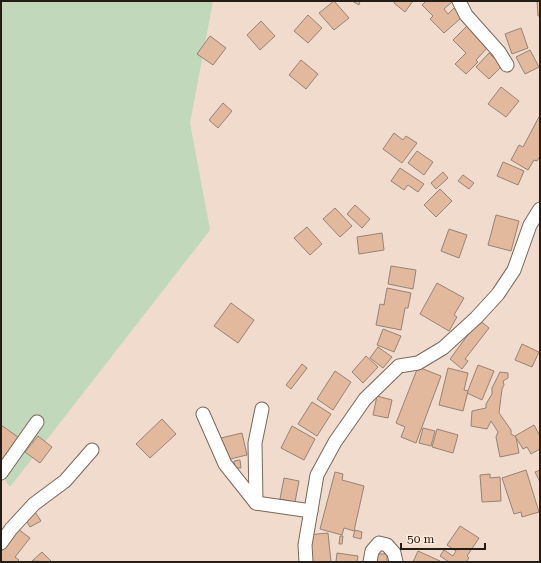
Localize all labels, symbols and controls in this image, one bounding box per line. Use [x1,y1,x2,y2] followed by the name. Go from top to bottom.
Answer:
[401,525,485,551] scale bar
[407,532,434,546] text: 50 m

